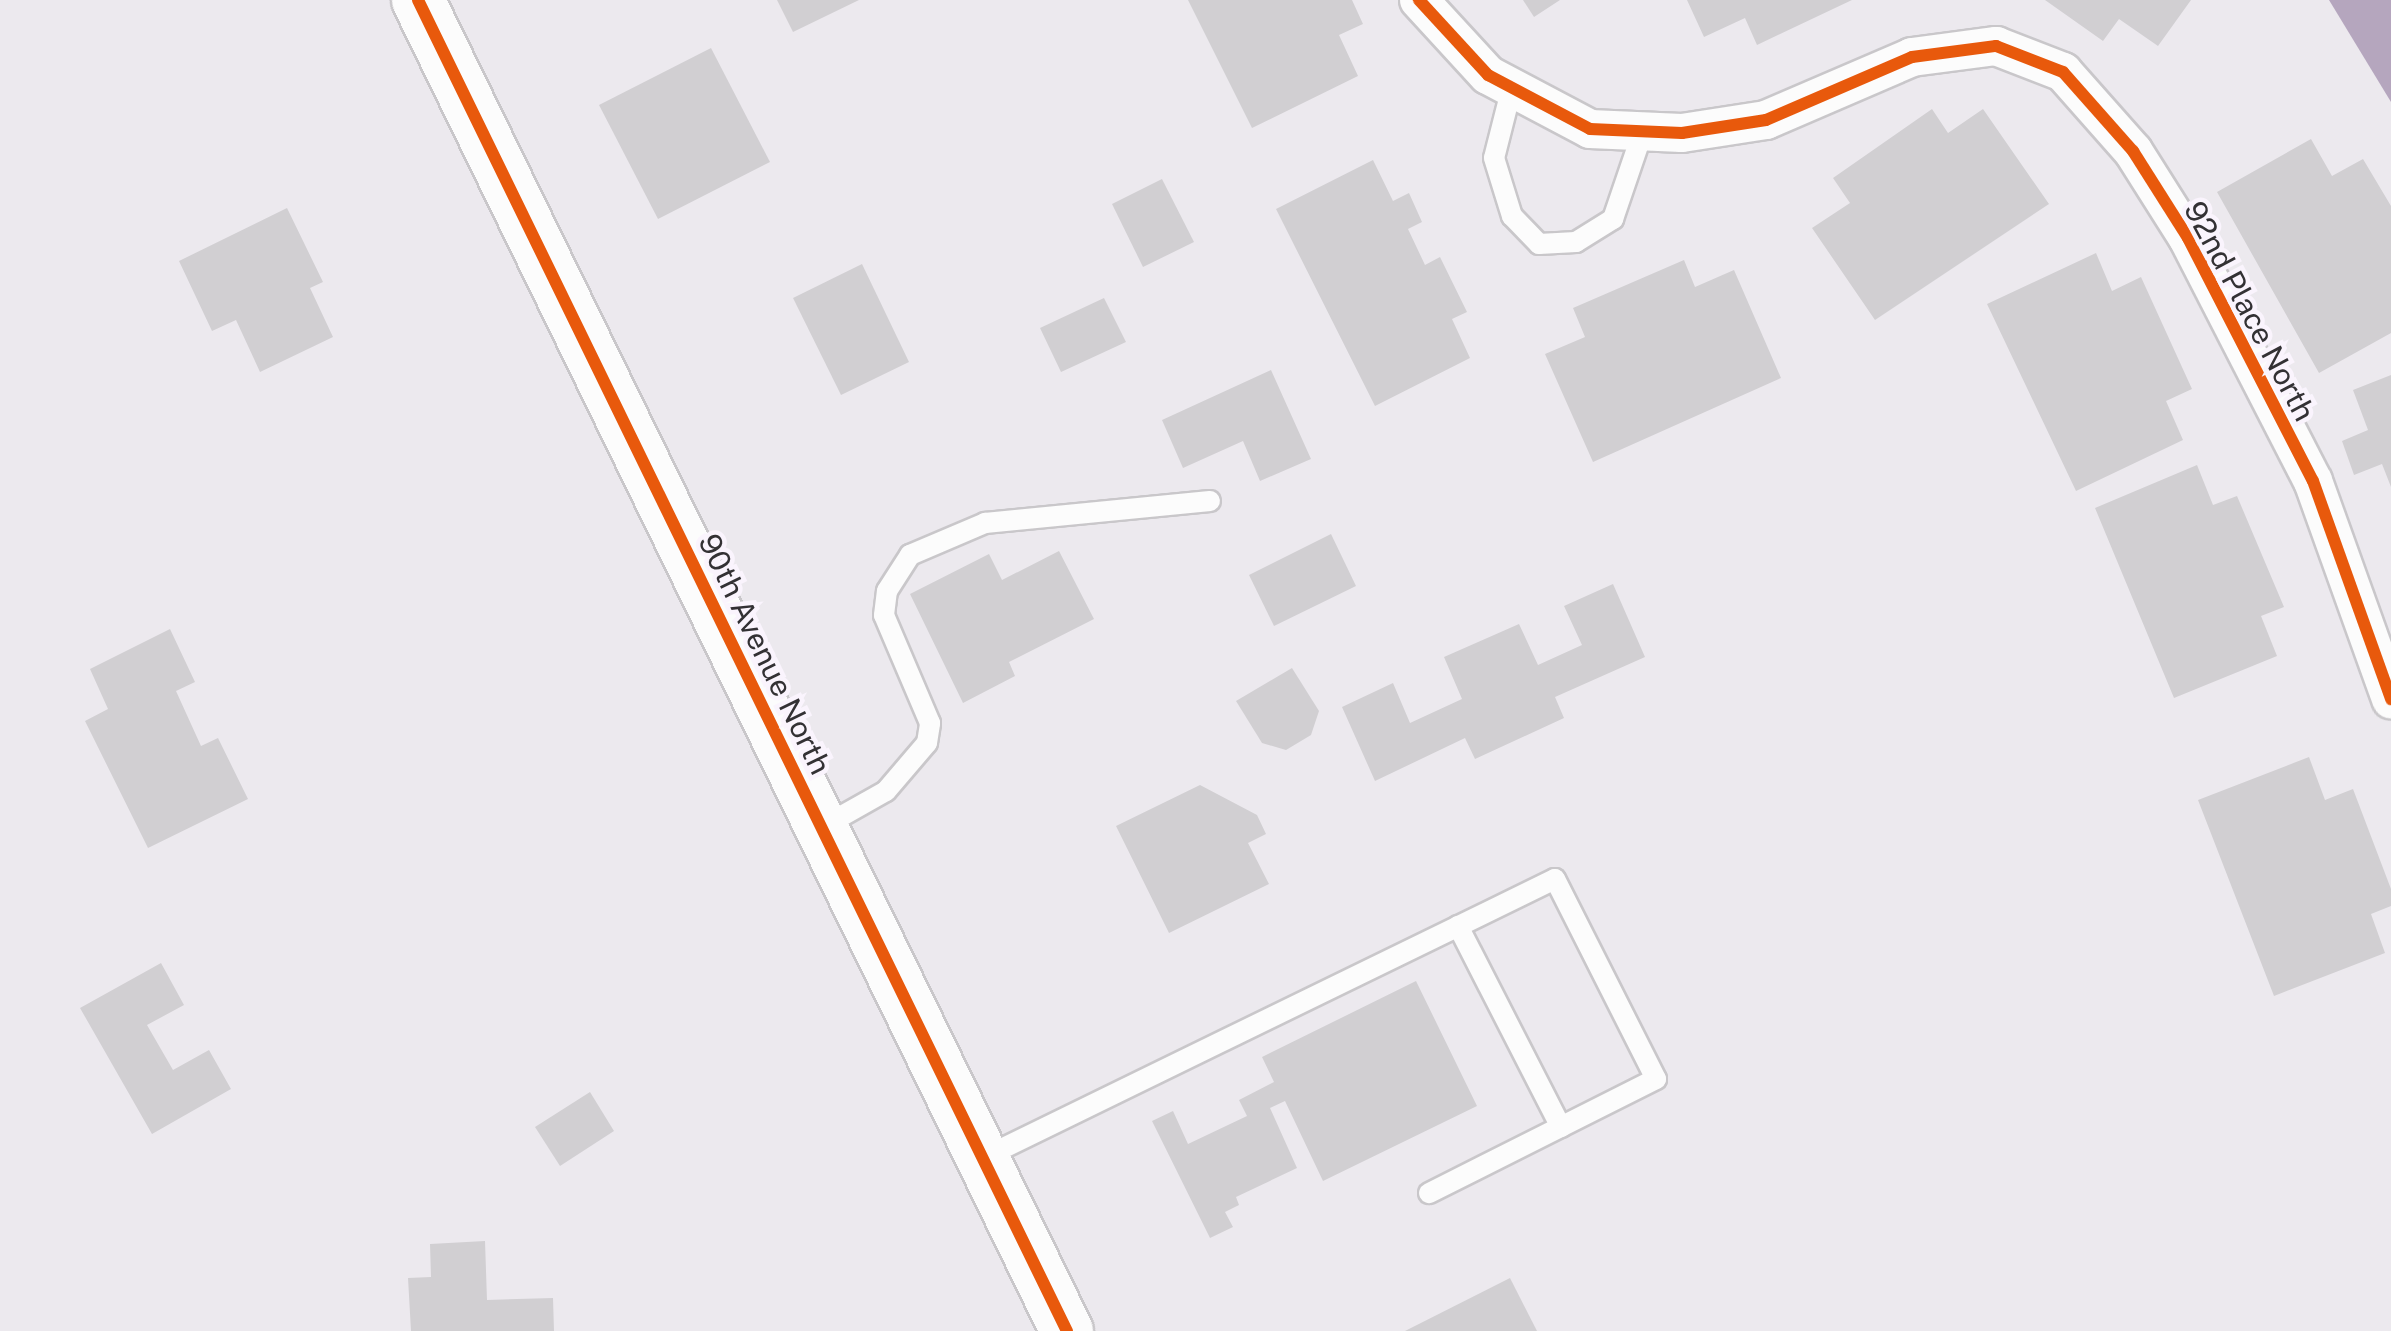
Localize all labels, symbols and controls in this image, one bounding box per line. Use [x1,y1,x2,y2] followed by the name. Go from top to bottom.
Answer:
[2177,195,2323,427] street label: 92nd Place North
[691,528,839,780] street label: 90th Avenue North

